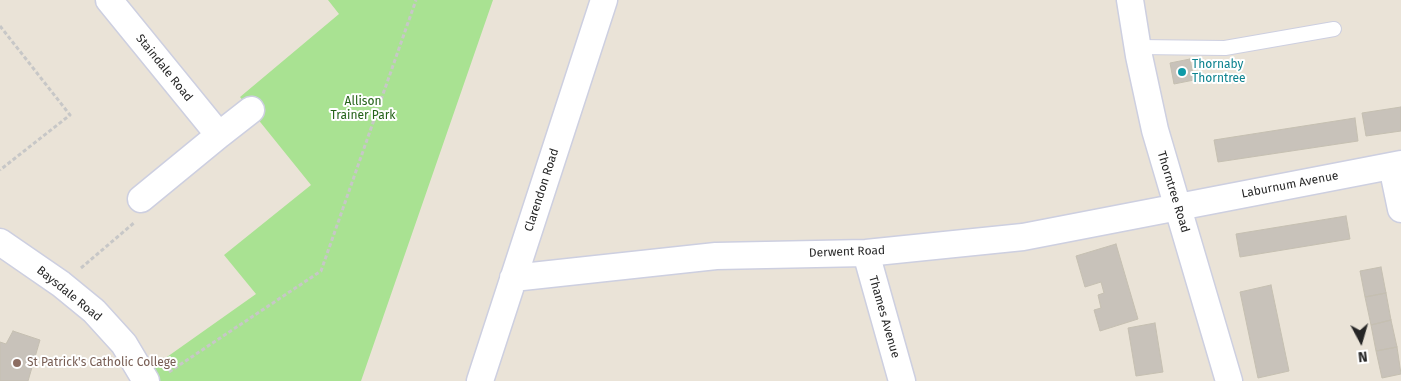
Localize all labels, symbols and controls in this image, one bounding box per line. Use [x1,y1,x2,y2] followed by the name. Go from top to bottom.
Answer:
[133,32,195,104] street label: Staindale Road
[1192,58,1246,86] place label: Thornaby Thorntree
[1176,66,1188,78] marker: Thornaby Thorntree
[331,95,395,123] park label: Allison Trainer Park
[522,147,562,233] street label: Clarendon Road
[1154,150,1192,234] street label: Thorntree Road
[1240,169,1340,201] street label: Laburnum Avenue
[809,243,885,261] street label: Derwent Road
[34,263,104,325] street label: Baysdale Road
[865,274,903,360] street label: Thames Avenue
[1336,316,1386,366] north arrow
[1357,347,1368,365] text: N
[27,356,176,370] place label: St Patrick's Catholic College
[11,357,23,369] marker: St Patrick's Catholic College

